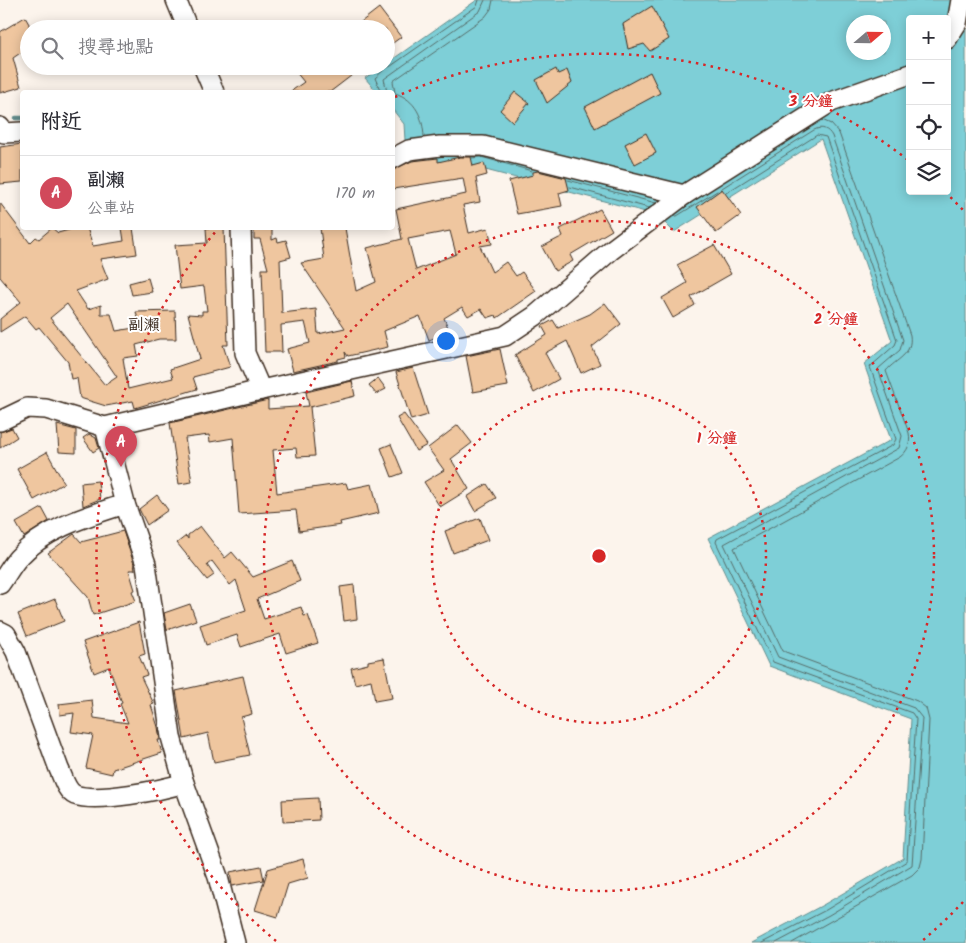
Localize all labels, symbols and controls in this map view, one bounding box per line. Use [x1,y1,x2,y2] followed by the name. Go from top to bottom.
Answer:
[846,15,891,60] north arrow
[906,15,951,195] map controls
[906,15,951,60] button: +
[20,20,395,75] search box
[78,33,154,63] text: 搜尋地點
[38,34,66,62] icon: search
[906,60,951,105] button: −
[788,90,833,114] text: 3 分鐘
[906,105,951,150] button: locate
[40,106,82,139] text: 附近
[906,150,951,195] button: layers
[87,166,125,196] text: 副瀨
[51,181,61,206] text: A
[335,181,375,206] text: 170 m
[87,196,135,221] text: 公車站
[814,308,858,332] text: 2 分鐘
[128,313,160,338] district label: 副瀨
[433,328,459,354] your location
[105,426,137,467] pin: A
[697,427,737,451] text: 1 分鐘
[590,547,608,565] centre of rings

